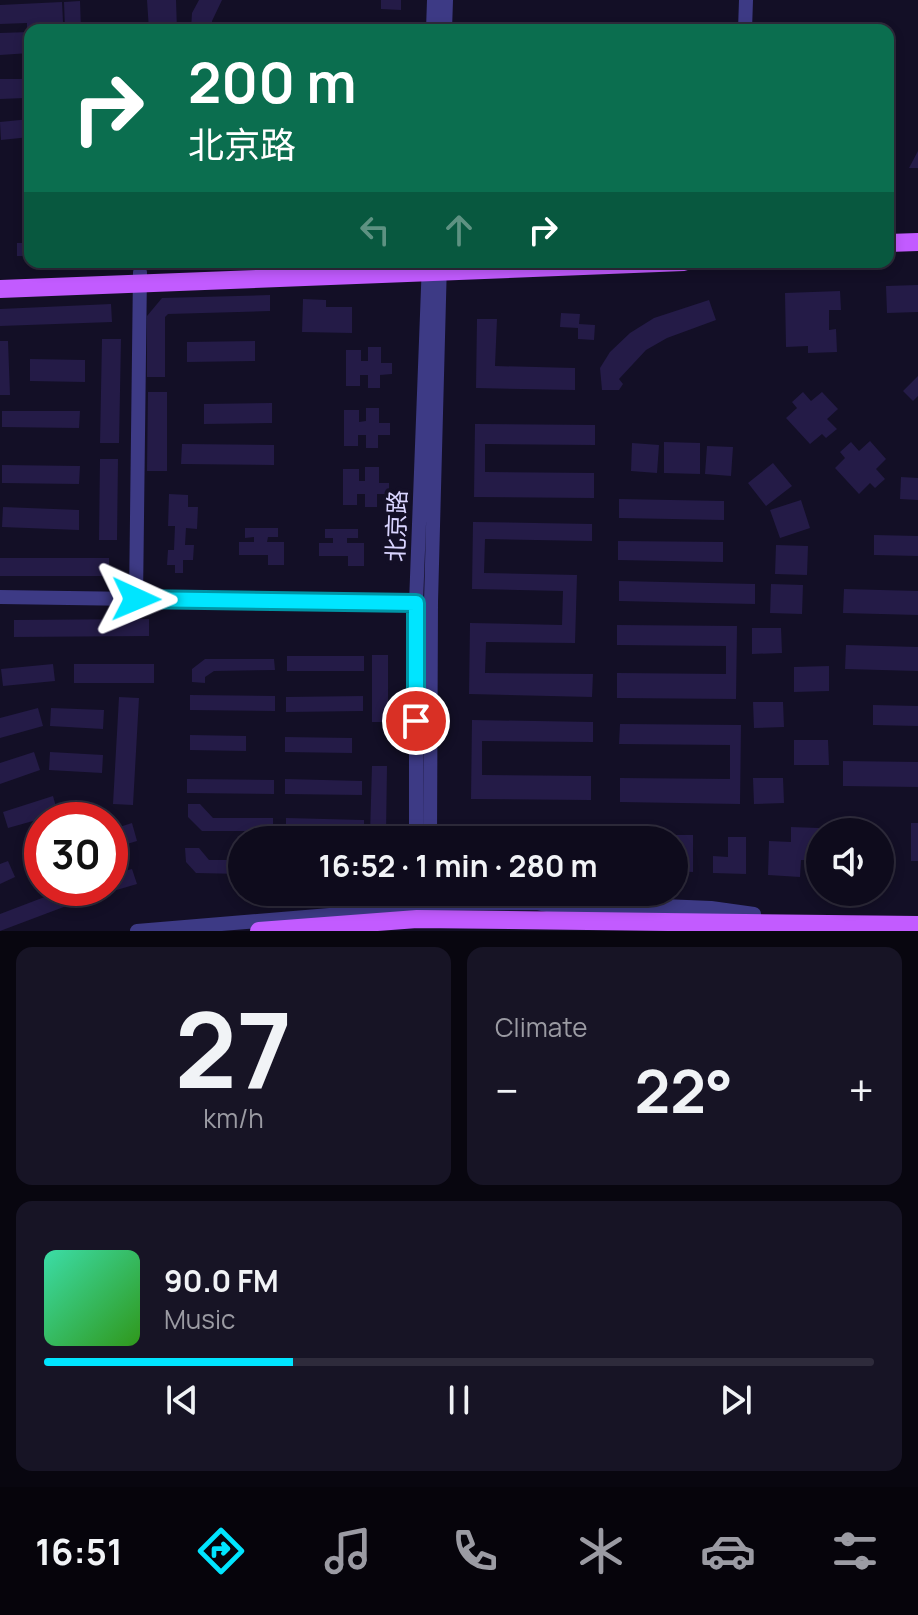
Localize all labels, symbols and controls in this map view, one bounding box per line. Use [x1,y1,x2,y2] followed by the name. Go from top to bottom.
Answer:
[188,43,357,120] text: 200 m
[56,56,160,160] icon: right
[188,120,296,169] text: 北京路
[353,208,397,252] icon: left
[437,208,481,252] icon: ahead
[521,208,565,252] icon: right
[378,489,413,563] street label: 北京路
[94,557,178,641] position arrow
[382,687,450,755] pin
[394,699,438,743] icon: arrive
[24,802,128,906] speed limit sign: 30
[806,818,894,906] map controls
[806,818,894,906] button: sound
[319,845,597,886] text: 16:52 · 1 min · 280 m
[175,977,292,1119] text: 27
[495,1009,587,1045] text: Climate
[634,1049,733,1131] text: 22°
[495,1060,519,1120] text: −
[849,1060,874,1120] text: +
[203,1100,264,1136] text: km/h
[164,1260,279,1301] text: 90.0 FM
[164,1301,235,1337] text: Music
[160,1378,204,1422] icon: previous
[437,1378,481,1422] icon: pause
[714,1378,758,1422] icon: next
[193,1523,249,1579] icon: directions
[320,1523,376,1579] icon: music
[447,1523,503,1579] icon: phone
[573,1523,629,1579] icon: climate
[700,1523,756,1579] icon: car
[827,1523,883,1579] icon: filters
[35,1527,123,1576] text: 16:51

